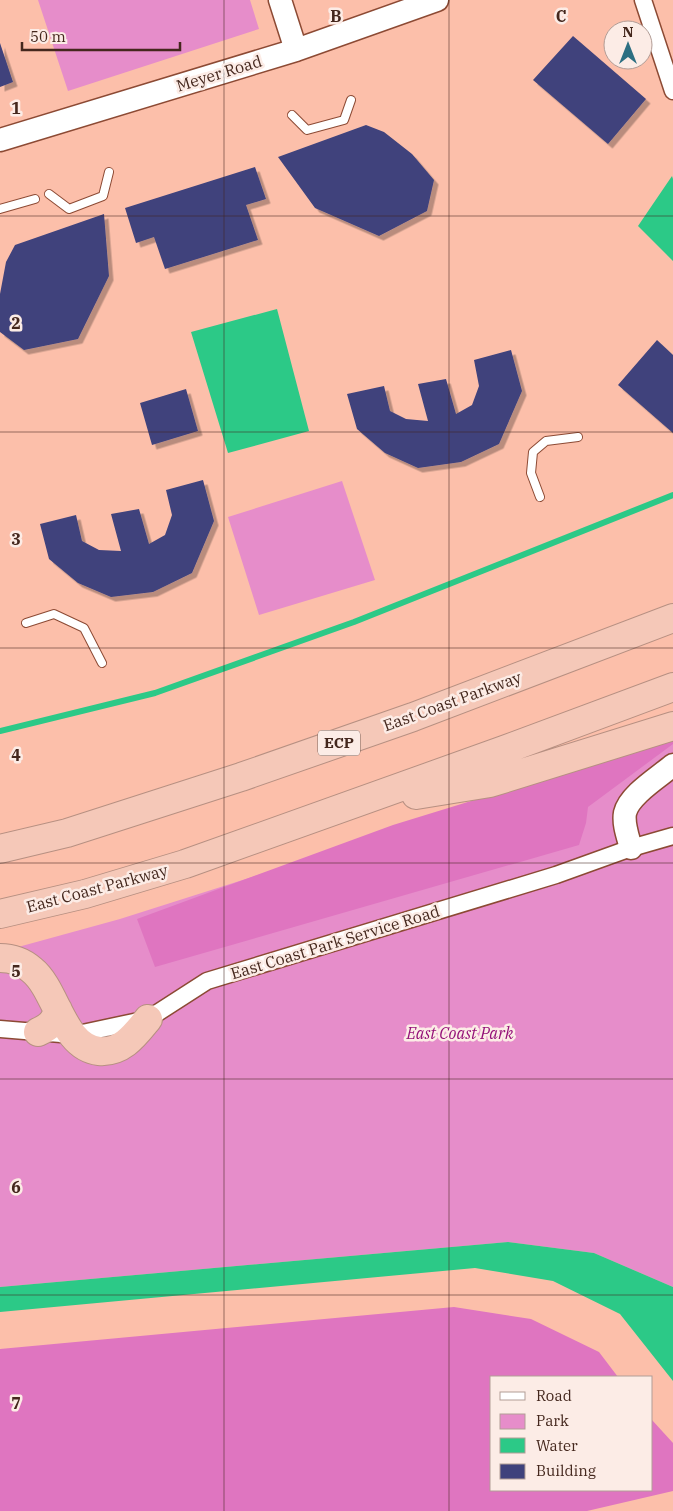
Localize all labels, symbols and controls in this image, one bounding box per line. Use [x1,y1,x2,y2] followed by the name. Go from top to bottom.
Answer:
[330,6,342,26] text: B
[556,6,566,26] text: C
[22,20,180,52] scale bar
[603,20,653,70] north arrow
[622,23,634,41] text: N
[30,27,66,46] text: 50 m
[174,50,264,95] street label: Meyer Road
[11,98,21,118] text: 1
[11,313,21,333] text: 2
[11,529,21,549] text: 3
[380,667,524,735] street label: East Coast Parkway
[318,730,360,756] road number: ECP
[11,745,21,765] text: 4
[24,859,170,917] street label: East Coast Parkway
[228,901,442,983] street label: East Coast Park Service Road
[11,961,21,981] text: 5
[406,1023,514,1043] park label: East Coast Park
[11,1177,21,1197] text: 6
[490,1376,653,1491] legend
[536,1386,572,1405] text: Road
[11,1393,21,1413] text: 7
[536,1411,569,1430] text: Park
[536,1436,578,1455] text: Water
[536,1461,596,1480] text: Building

